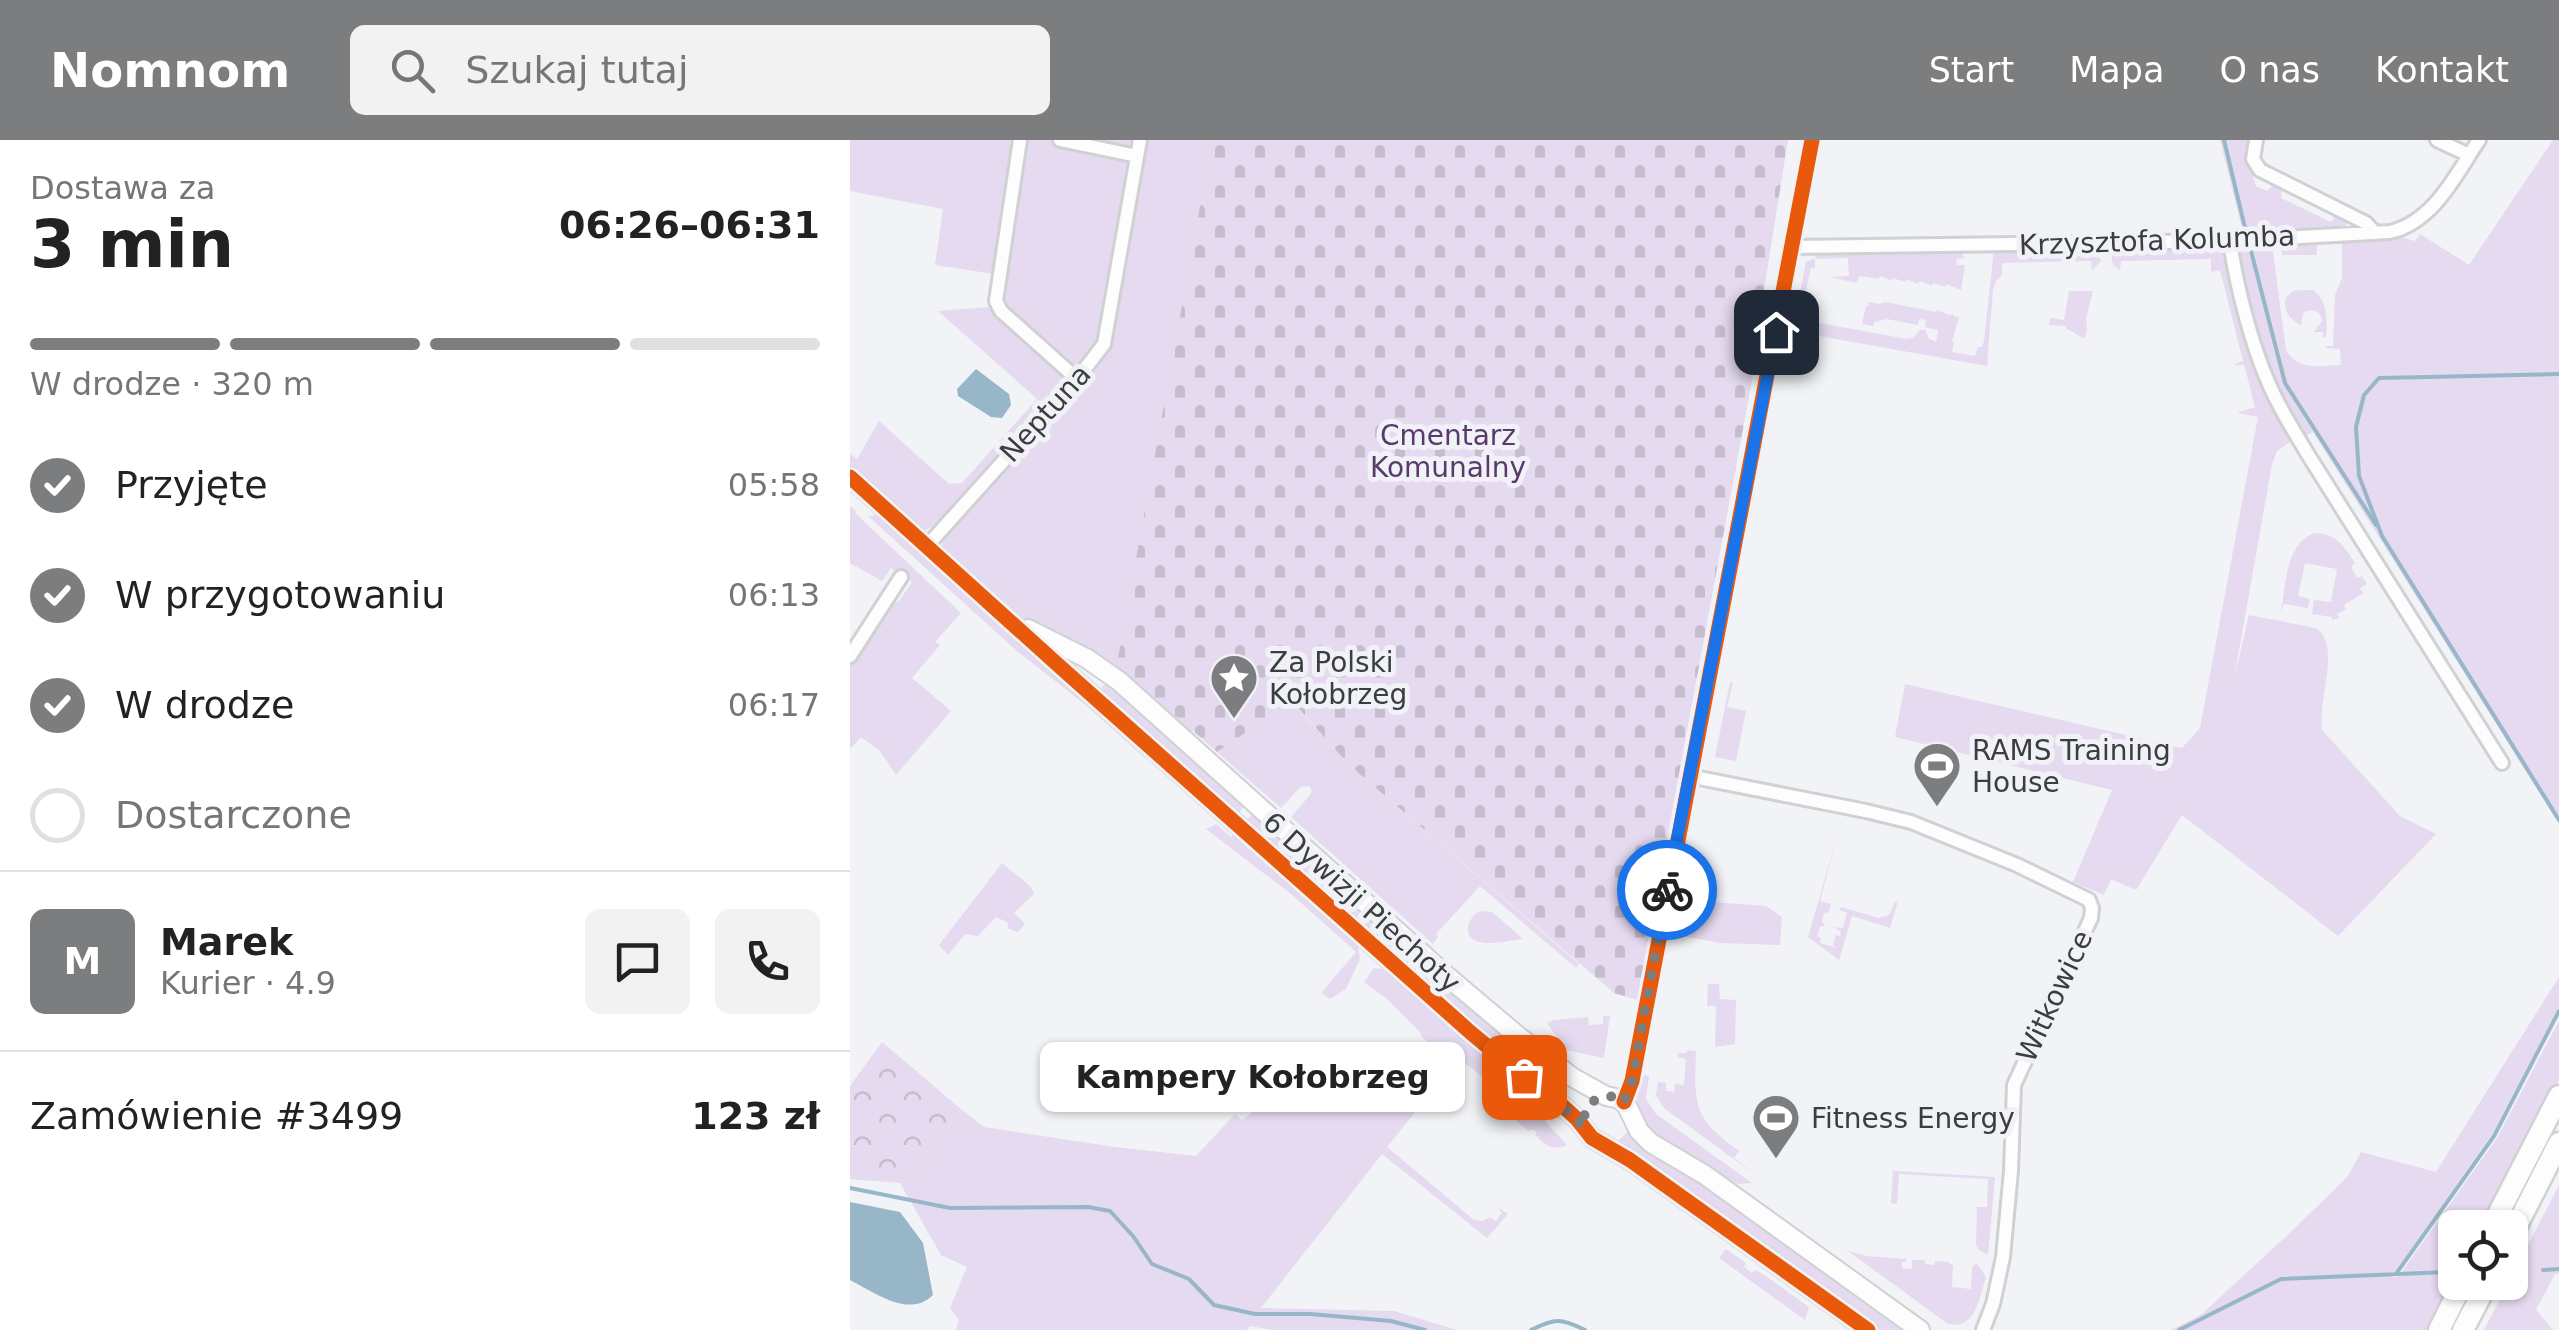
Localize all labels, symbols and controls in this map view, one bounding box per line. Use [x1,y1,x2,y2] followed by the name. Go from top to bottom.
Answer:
[350,25,1050,115] search box
[50,42,290,98] text: Nomnom
[385,43,440,98] icon: search
[465,48,688,92] text: Szukaj tutaj
[1929,50,2014,90] text: Start
[2069,50,2164,90] text: Mapa
[2219,50,2320,90] text: O nas
[2375,50,2509,90] text: Kontakt
[30,169,215,207] text: Dostawa za
[559,203,820,247] text: 06:26–06:31
[30,207,234,282] text: 3 min
[2018,219,2296,262] street label: Krzysztofa Kolumba
[1734,290,1819,375] pin
[1749,305,1804,360] icon: home
[993,358,1098,469] street label: Neptuna
[30,365,314,403] text: W drodze · 320 m
[1370,419,1526,484] park label: Cmentarz Komunalny
[30,458,85,513] icon: check
[115,463,268,507] text: Przyjęte
[728,466,820,504] text: 05:58
[30,568,85,623] icon: check
[115,573,445,617] text: W przygotowaniu
[728,576,820,614] text: 06:13
[1269,646,1407,711] place label: Za Polski Kołobrzeg
[1208,652,1260,720] place icon: Za Polski Kołobrzeg
[30,678,85,733] icon: check
[115,683,294,727] text: W drodze
[728,686,820,724] text: 06:17
[1972,734,2171,799] place label: RAMS Training House
[1911,740,1963,808] sports icon: RAMS Training House
[115,793,352,837] text: Dostarczone
[1256,805,1467,1000] street label: 6 Dywizji Piechoty
[1617,840,1717,940] courier
[1640,863,1695,918] icon: bike
[585,909,690,1014] button: chat
[715,909,820,1014] button: phone
[160,920,293,964] text: Marek
[2010,925,2099,1067] street label: Witkowice
[64,939,101,983] text: M
[160,964,336,1002] text: Kurier · 4.9
[1482,1035,1567,1120] pin
[1039,1042,1464,1112] callout: Kampery Kołobrzeg
[1497,1050,1552,1105] icon: bag
[1075,1058,1430,1096] text: Kampery Kołobrzeg
[1750,1092,1802,1160] sports icon: Fitness Energy
[30,1094,403,1138] text: Zamówienie #3499
[691,1094,820,1138] text: 123 zł
[1811,1102,2015,1135] place label: Fitness Energy
[2438,1210,2528,1300] map controls
[2438,1210,2528,1300] button: locate

